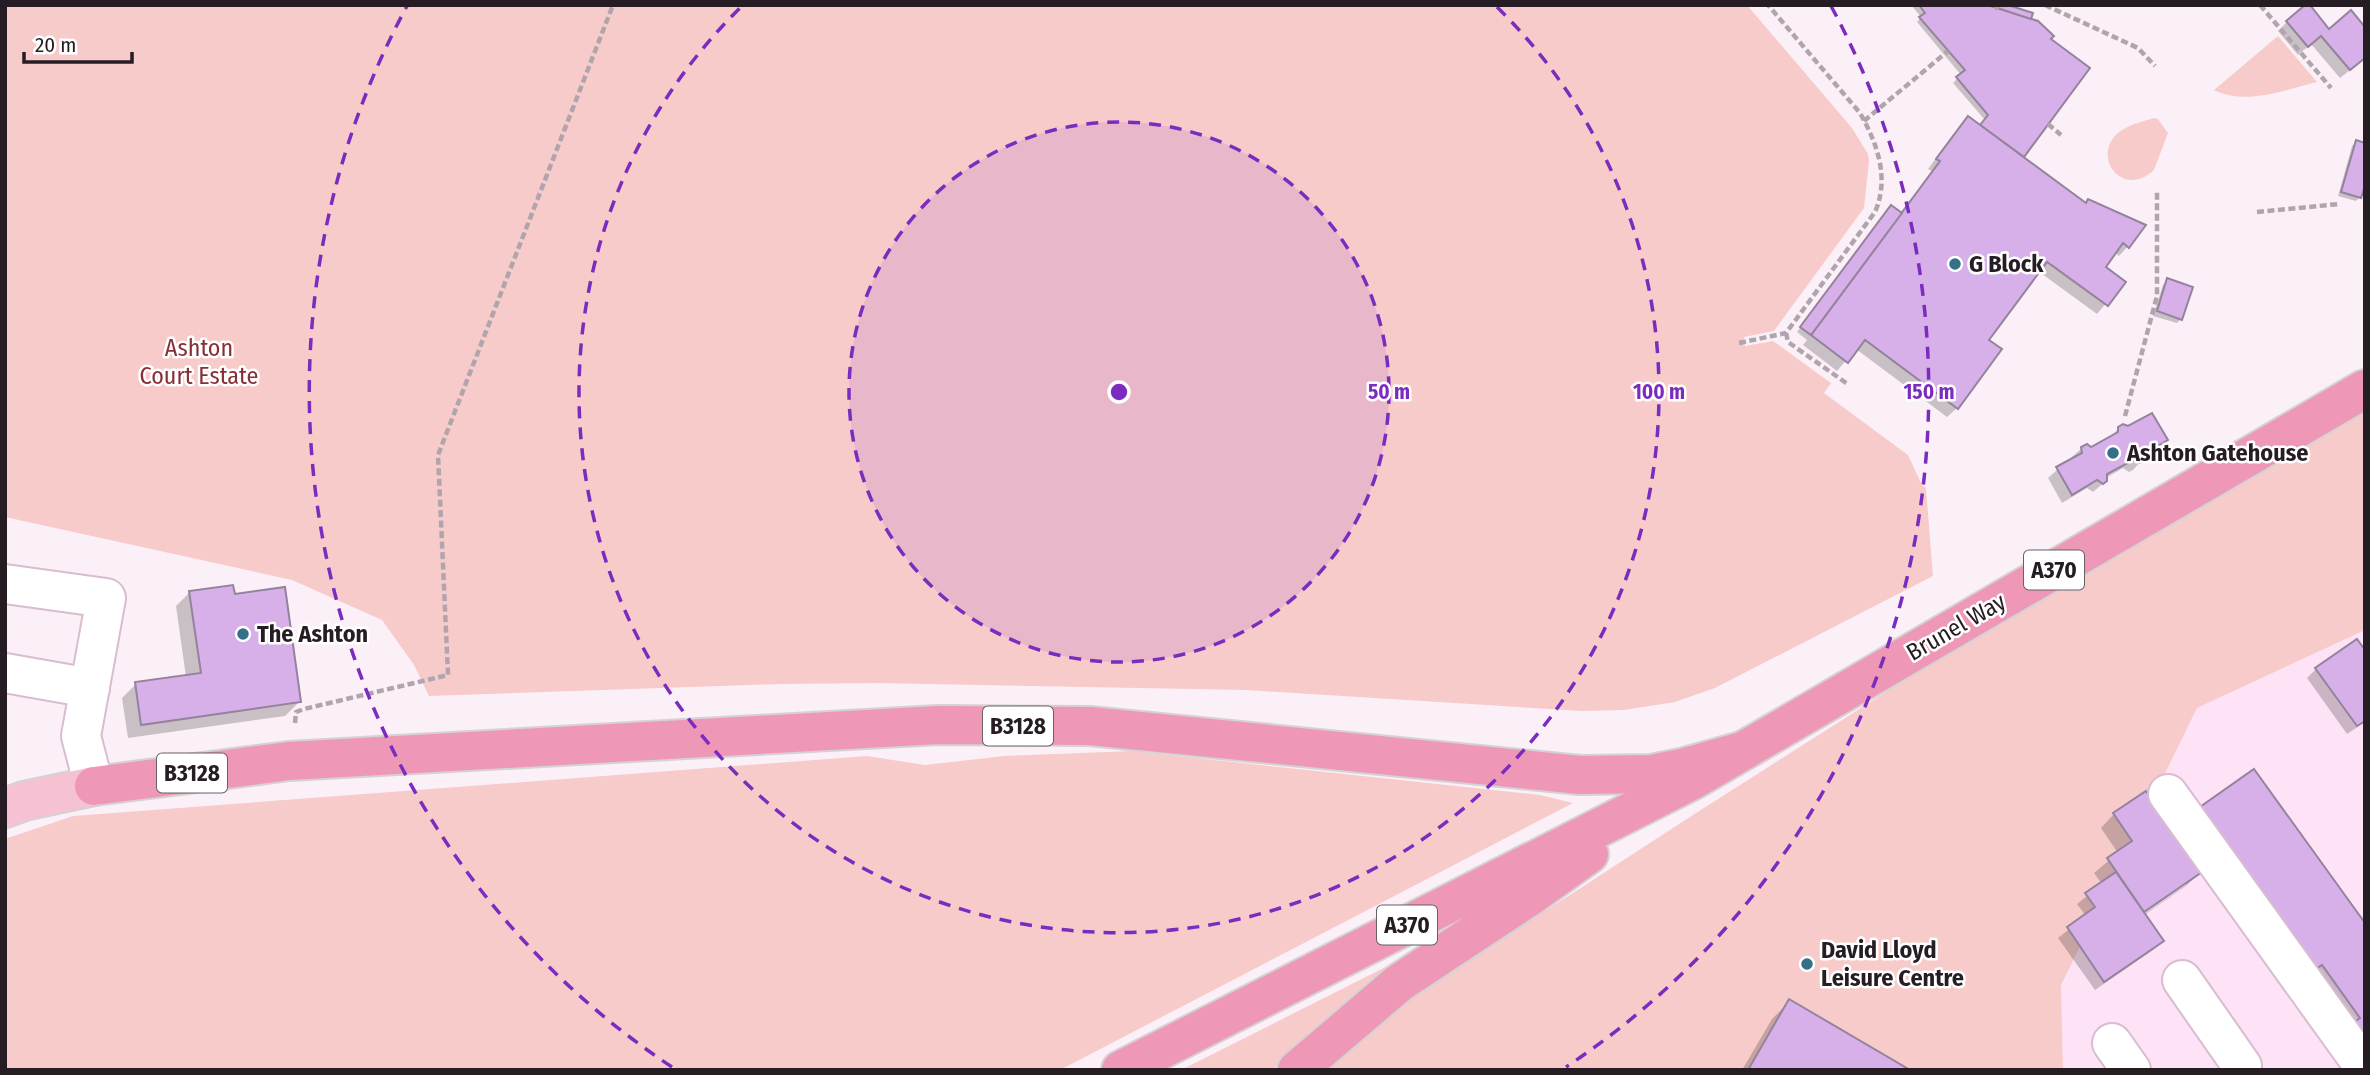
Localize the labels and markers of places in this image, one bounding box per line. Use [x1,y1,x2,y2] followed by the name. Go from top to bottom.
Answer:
[1969,250,2044,278] place label: G Block
[1947,256,1963,272] marker: G Block
[1107,380,1131,404] centre of rings
[2126,439,2308,467] place label: Ashton Gatehouse
[2105,445,2121,461] marker: Ashton Gatehouse
[257,620,368,648] place label: The Ashton
[235,626,251,642] marker: The Ashton
[1821,936,1964,992] place label: David Lloyd Leisure Centre
[1799,956,1815,972] marker: David Lloyd Leisure Centre

